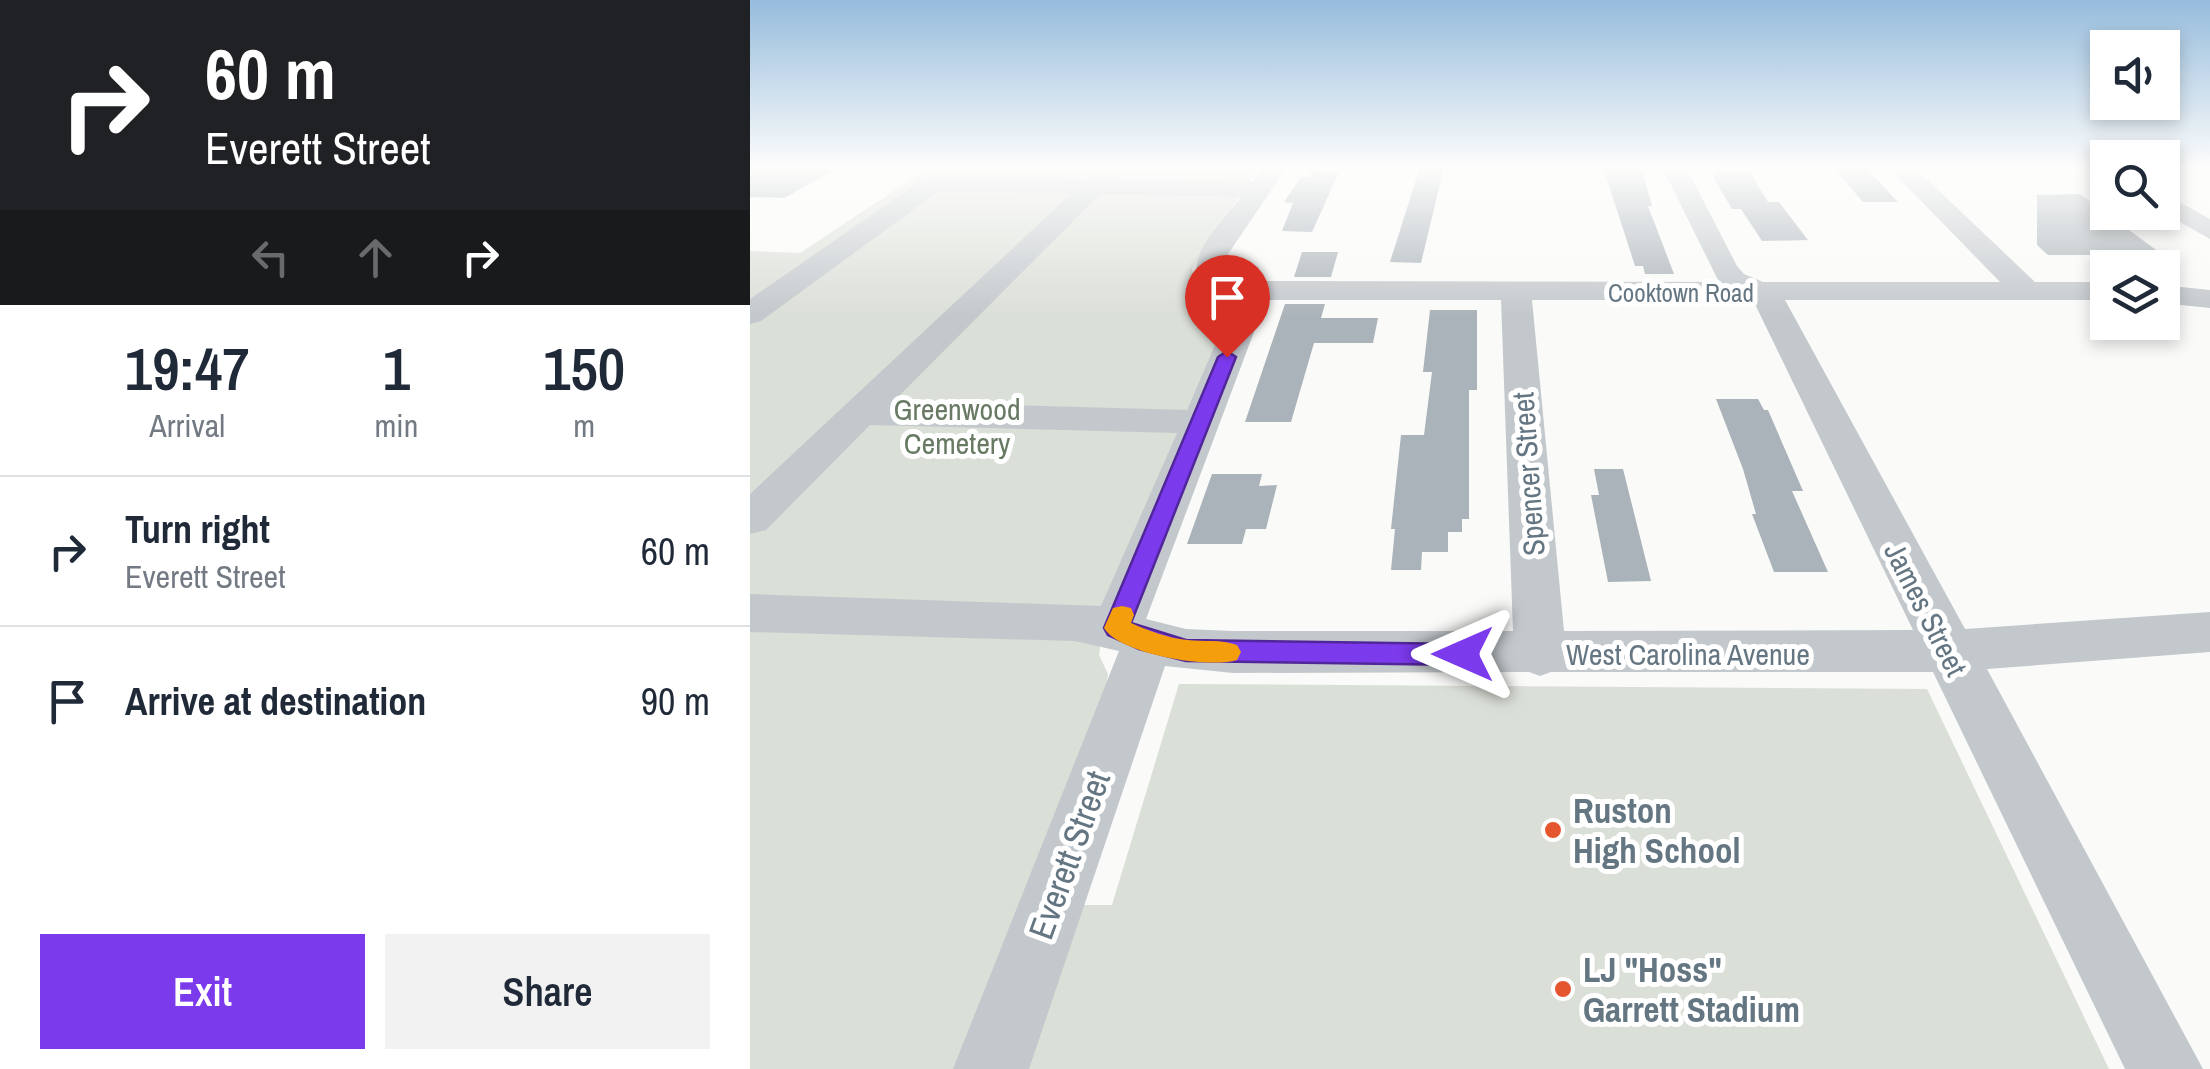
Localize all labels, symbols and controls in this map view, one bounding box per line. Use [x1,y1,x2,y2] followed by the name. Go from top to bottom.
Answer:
[205,27,336,121] text: 60 m
[2090,30,2180,340] map controls
[2090,30,2180,120] button: sound
[40,40,170,170] icon: right
[205,117,431,178] text: Everett Street
[2090,140,2180,230] button: search
[243,230,298,285] icon: left
[348,230,403,285] icon: ahead
[453,230,508,285] icon: right
[2090,250,2180,340] button: layers
[1185,255,1270,358] pin
[1200,270,1255,325] icon: arrive
[1608,276,1754,310] street label: Cooktown Road
[125,328,250,409] text: 19:47
[383,328,410,409] text: 1
[543,328,625,409] text: 150
[893,389,1021,463] park label: Greenwood Cemetery
[1502,391,1554,557] street label: Spencer Street
[149,404,225,447] text: Arrival
[375,404,418,447] text: min
[573,404,595,447] text: m
[125,504,270,555] text: Turn right
[40,524,95,579] icon: right
[641,526,710,577] text: 60 m
[1875,535,1977,683] street label: James Street
[125,555,285,598] text: Everett Street
[1411,602,1515,706] position arrow
[1566,634,1810,674] street label: West Carolina Avenue
[40,674,95,729] icon: arrive
[125,676,426,727] text: Arrive at destination
[641,676,710,727] text: 90 m
[1017,764,1121,945] street label: Everett Street
[1573,787,1740,874] place label: Ruston High School
[1542,819,1564,841] marker: Ruston High School
[40,934,365,1049] button: Exit
[385,934,710,1049] button: Share
[1583,946,1800,1033] place label: LJ "Hoss" Garrett Stadium
[1552,978,1574,1000] marker: LJ "Hoss" Garrett Stadium

